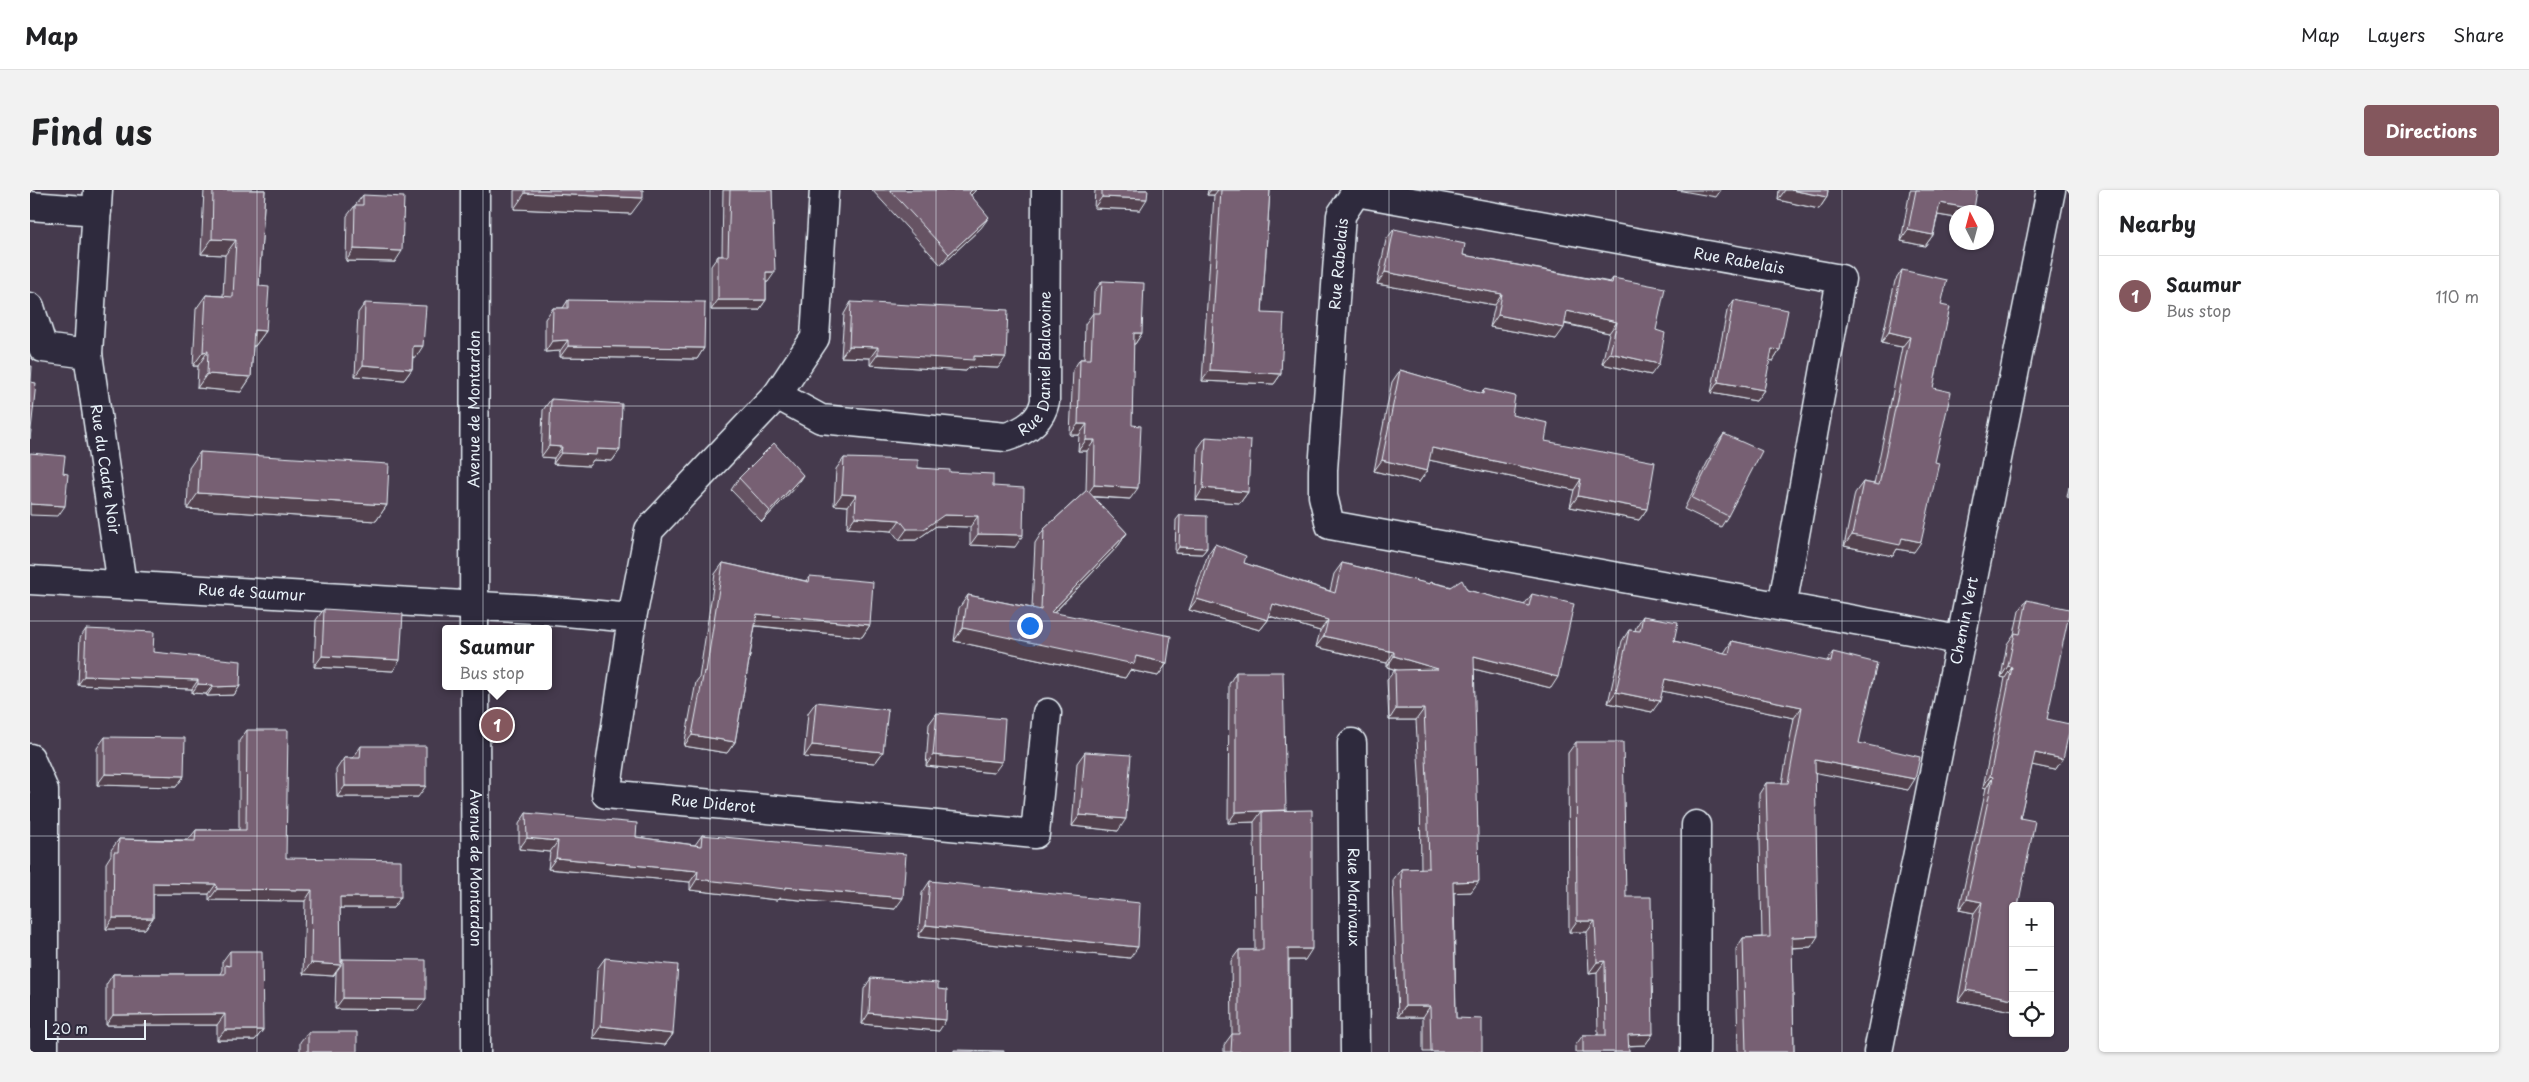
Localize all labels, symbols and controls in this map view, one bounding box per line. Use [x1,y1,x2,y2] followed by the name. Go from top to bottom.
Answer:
[25,17,78,53] text: Map
[2301,21,2340,48] text: Map
[2368,21,2425,48] text: Layers
[2453,21,2504,48] text: Share
[30,104,152,157] text: Find us
[2364,105,2499,156] button: Directions
[1949,205,1994,250] north arrow
[2119,207,2196,239] text: Nearby
[1322,217,1353,311] street label: Rue Rabelais
[1692,240,1787,279] street label: Rue Rabelais
[2166,270,2241,298] text: Saumur
[2131,284,2139,308] text: 1
[2436,284,2479,308] text: 110 m
[1013,291,1056,441] street label: Rue Daniel Balavoine
[2166,298,2231,322] text: Bus stop
[461,330,485,488] street label: Avenue de Montardon
[86,402,127,536] street label: Rue du Cadre Noir
[1943,574,1983,666] street label: Chemin Vert
[197,577,306,606] street label: Rue de Saumur
[1017,613,1043,639] your location
[442,625,552,690] popup
[459,632,535,660] text: Saumur
[459,660,524,684] text: Bus stop
[481,706,513,744] pin: 1
[670,787,757,818] street label: Rue Diderot
[465,789,489,947] street label: Avenue de Montardon
[1343,848,1367,946] street label: Rue Marivaux
[2009,902,2054,1037] map controls
[2009,902,2054,947] button: +
[2009,947,2054,992] button: −
[2009,992,2054,1037] button: locate
[45,1017,146,1040] scale bar
[52,1018,88,1039] text: 20 m

